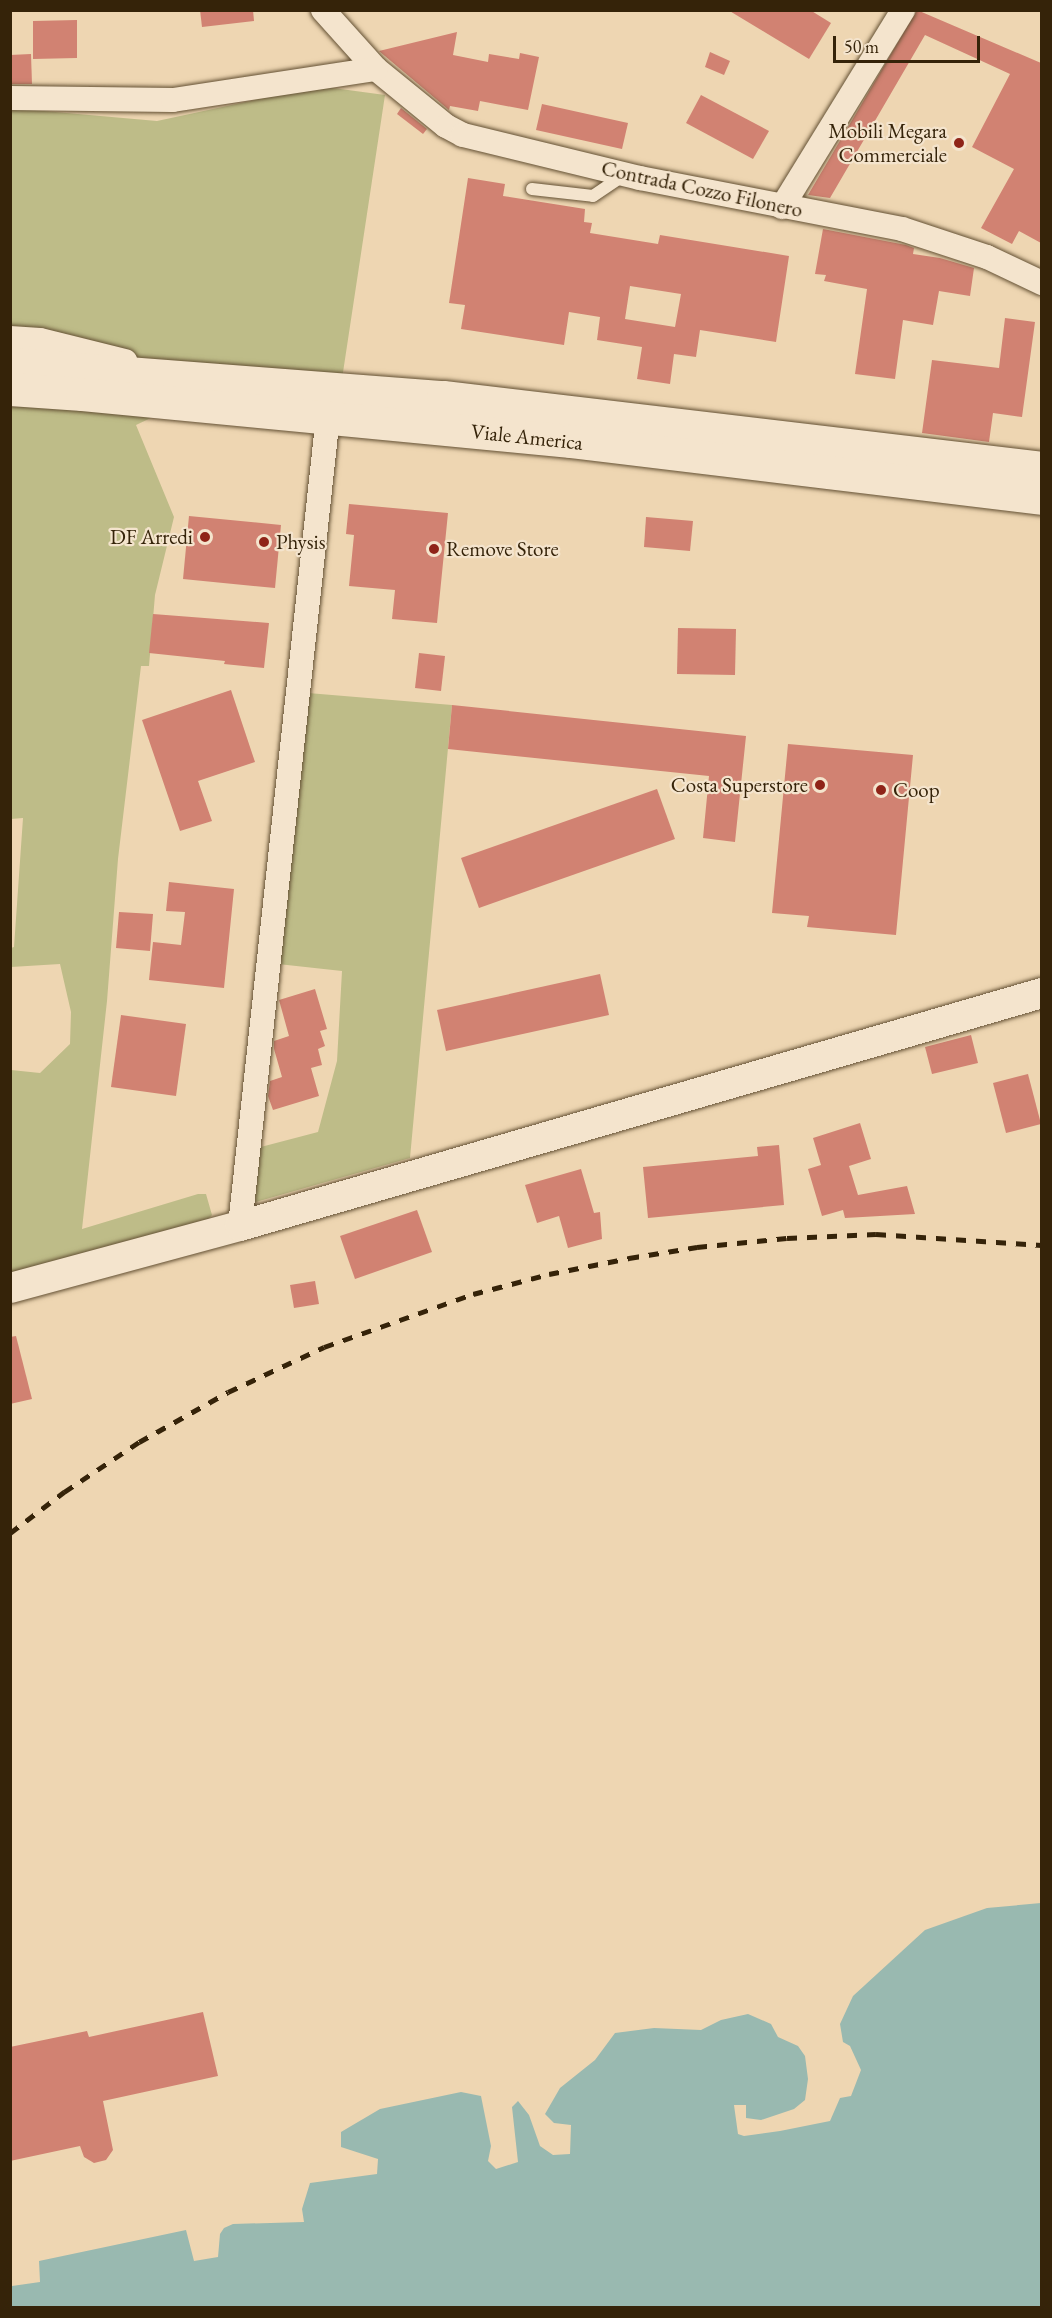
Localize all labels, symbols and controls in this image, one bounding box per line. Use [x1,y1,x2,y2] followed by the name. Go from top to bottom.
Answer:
[836,24,983,62] scale bar
[844,35,879,58] text: 50 m
[828,118,947,168] place label: Mobili Megara Commerciale
[952,136,966,150] marker: Mobili Megara Commerciale
[599,155,805,223] street label: Contrada Cozzo Filonero
[470,419,584,455] street label: Viale America
[110,524,193,550] place label: DF Arredi
[276,529,325,555] place label: Physis
[198,530,212,544] marker: DF Arredi
[257,535,271,549] marker: Physis
[446,536,559,562] place label: Remove Store
[427,542,441,556] marker: Remove Store
[671,772,808,798] place label: Costa Superstore
[893,777,940,803] place label: Coop
[813,778,827,792] marker: Costa Superstore
[874,783,888,797] marker: Coop

